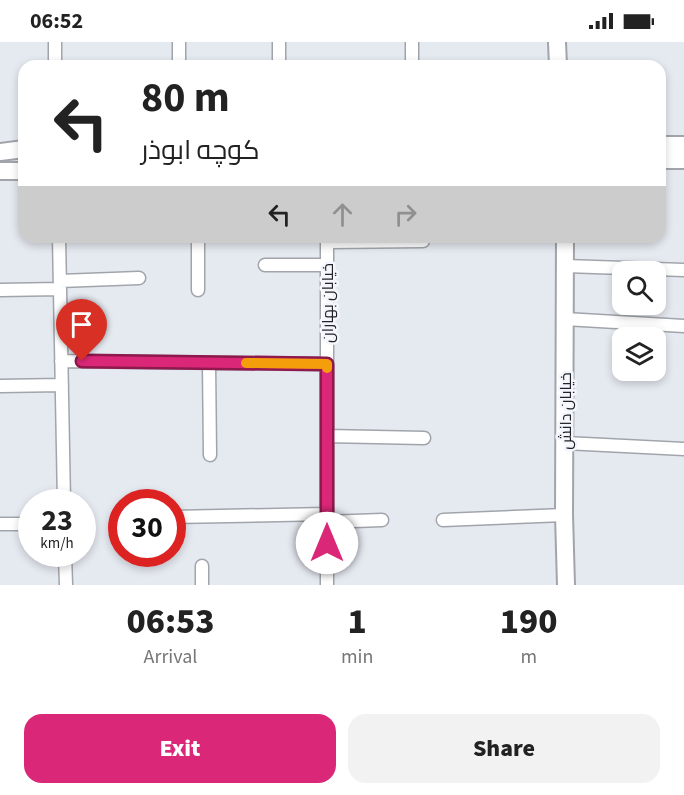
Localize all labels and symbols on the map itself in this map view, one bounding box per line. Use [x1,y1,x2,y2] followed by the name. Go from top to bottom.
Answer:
[317,263,339,343] street label: خیابان بهاران
[56,299,107,361] pin
[555,372,577,450] street label: خیابان دانش
[108,489,186,567] speed limit sign: 30
[295,511,359,575] position arrow

